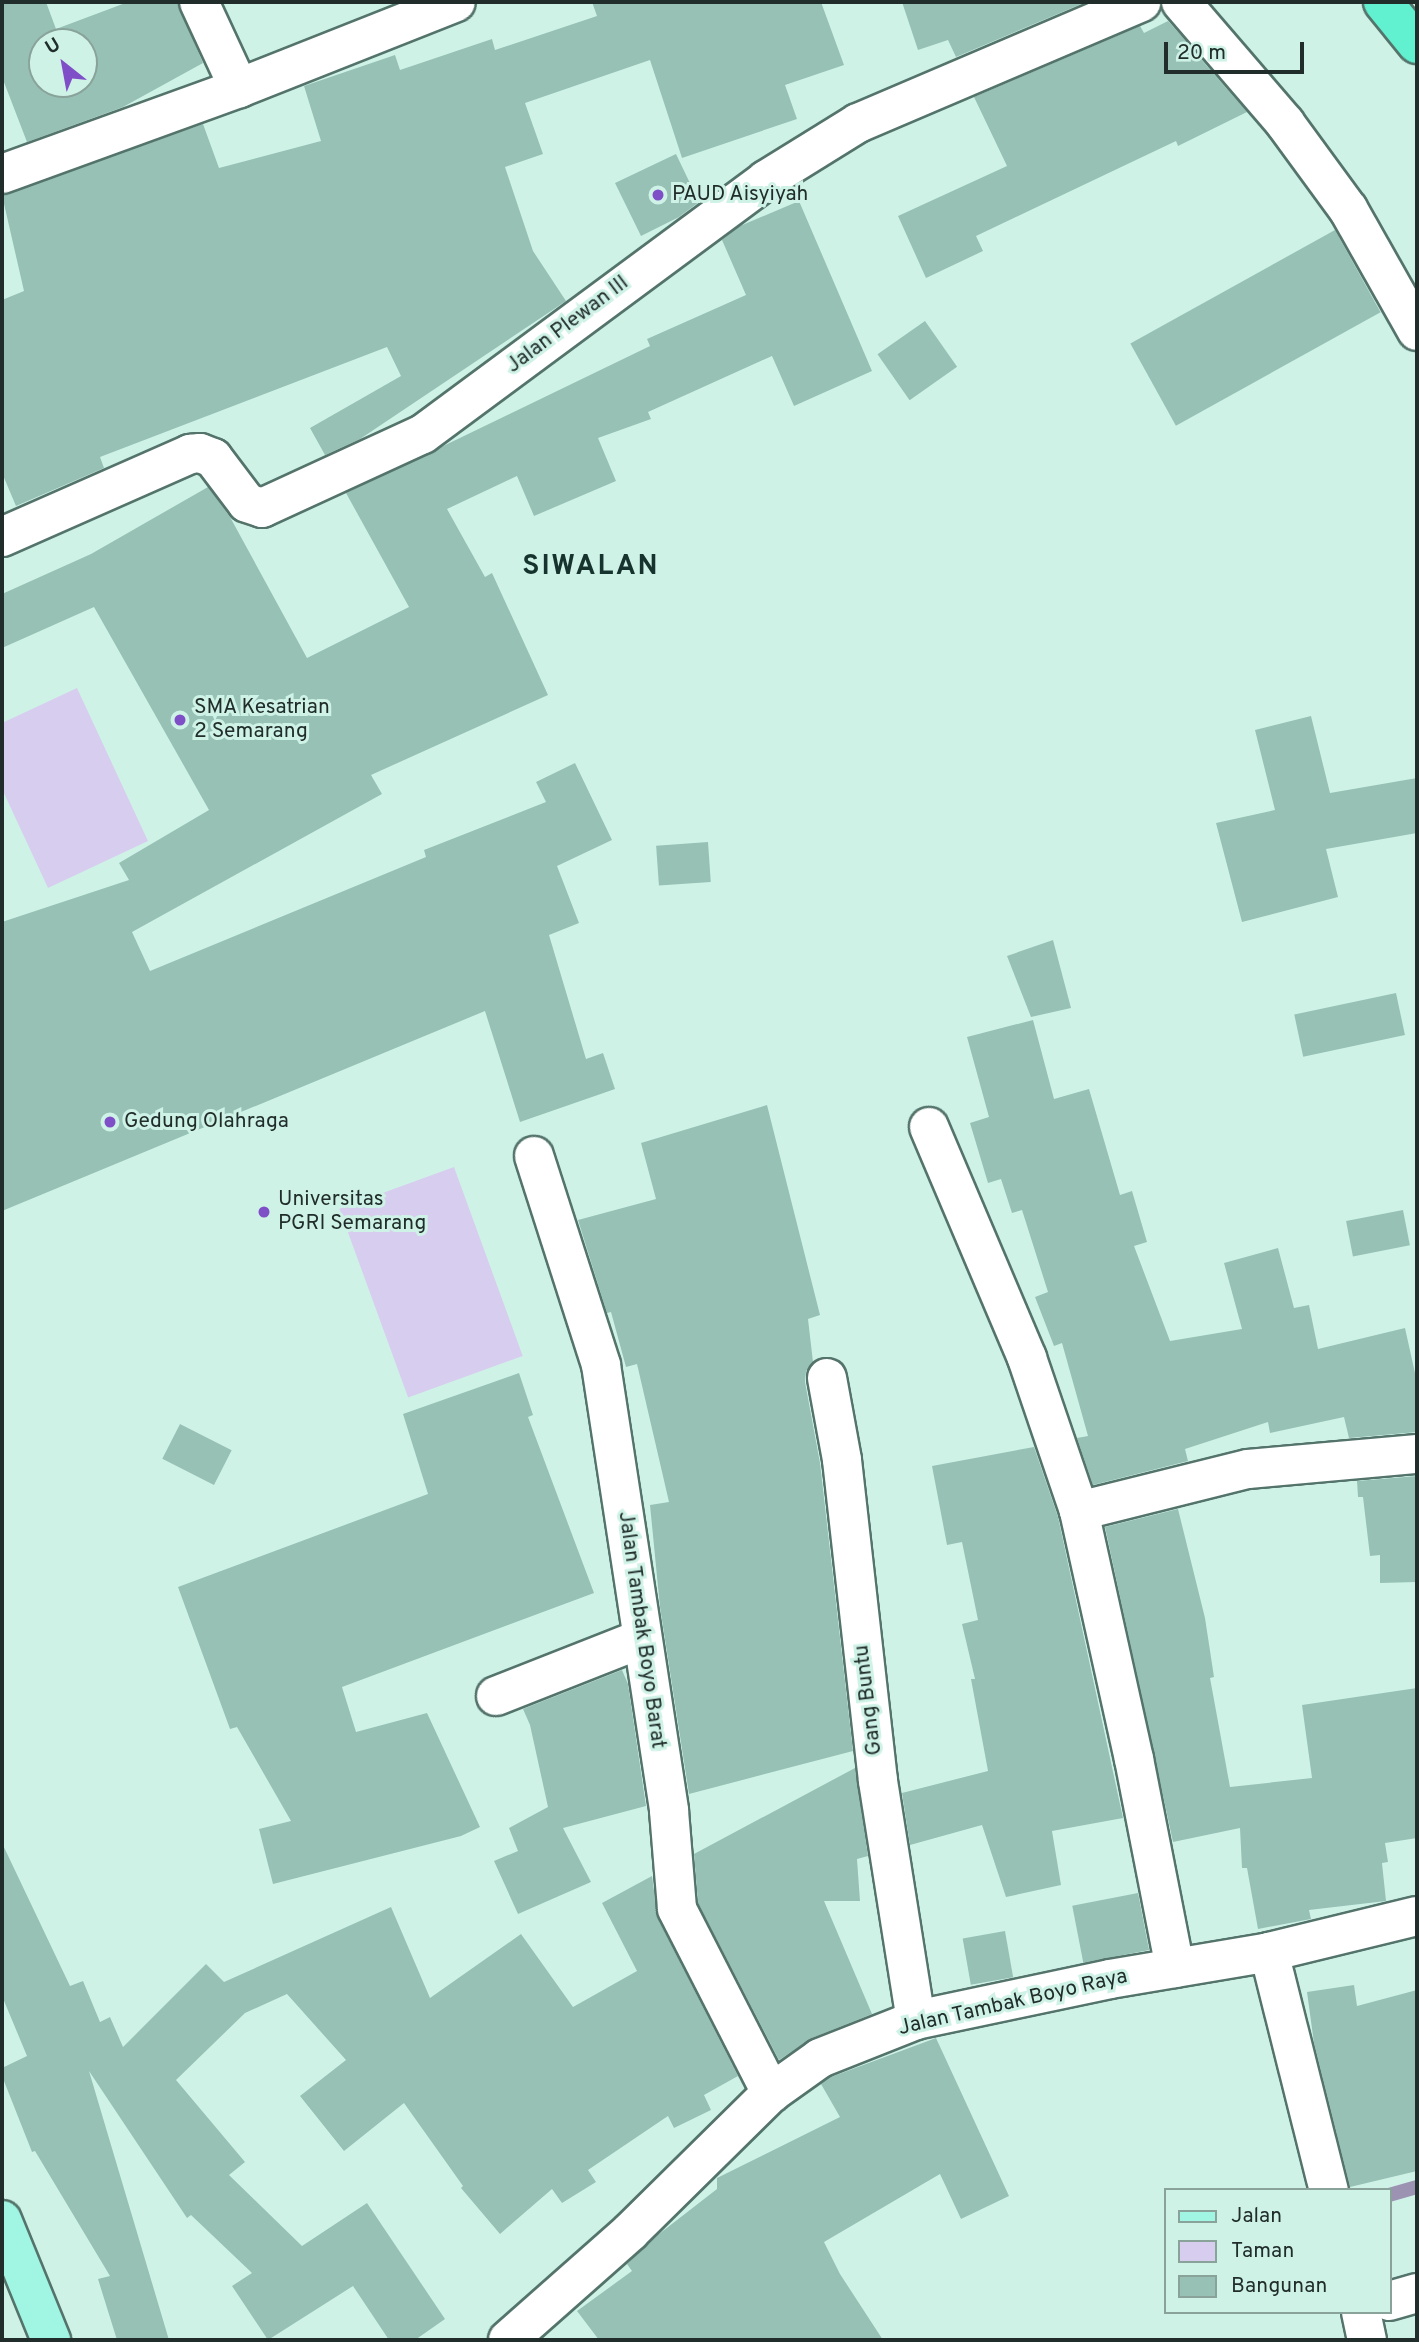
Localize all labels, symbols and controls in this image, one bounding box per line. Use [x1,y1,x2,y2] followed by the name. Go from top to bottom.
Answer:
[28,28,98,98] north arrow
[1167,28,1307,72] scale bar
[41,33,65,60] text: U
[1177,40,1226,67] text: 20 m
[672,182,809,208] place label: PAUD Aisyiyah
[650,187,666,203] marker: PAUD Aisyiyah
[502,271,634,379] street label: Jalan Plewan III
[523,550,659,584] district label: SIWALAN
[194,695,331,745] place label: SMA Kesatrian 2 Semarang
[172,712,188,728] marker: SMA Kesatrian 2 Semarang
[124,1109,289,1135] place label: Gedung Olahraga
[102,1114,118,1130] marker: Gedung Olahraga
[278,1187,426,1237] place label: Universitas PGRI Semarang
[256,1204,272,1220] marker: Universitas PGRI Semarang
[612,1509,670,1751] street label: Jalan Tambak Boyo Barat
[850,1643,888,1757] street label: Gang Buntu
[896,1964,1130,2042] street label: Jalan Tambak Boyo Raya
[1164,2188,1391,2314] legend
[1231,2203,1282,2230] text: Jalan
[1231,2238,1294,2265] text: Taman
[1231,2273,1327,2300] text: Bangunan

